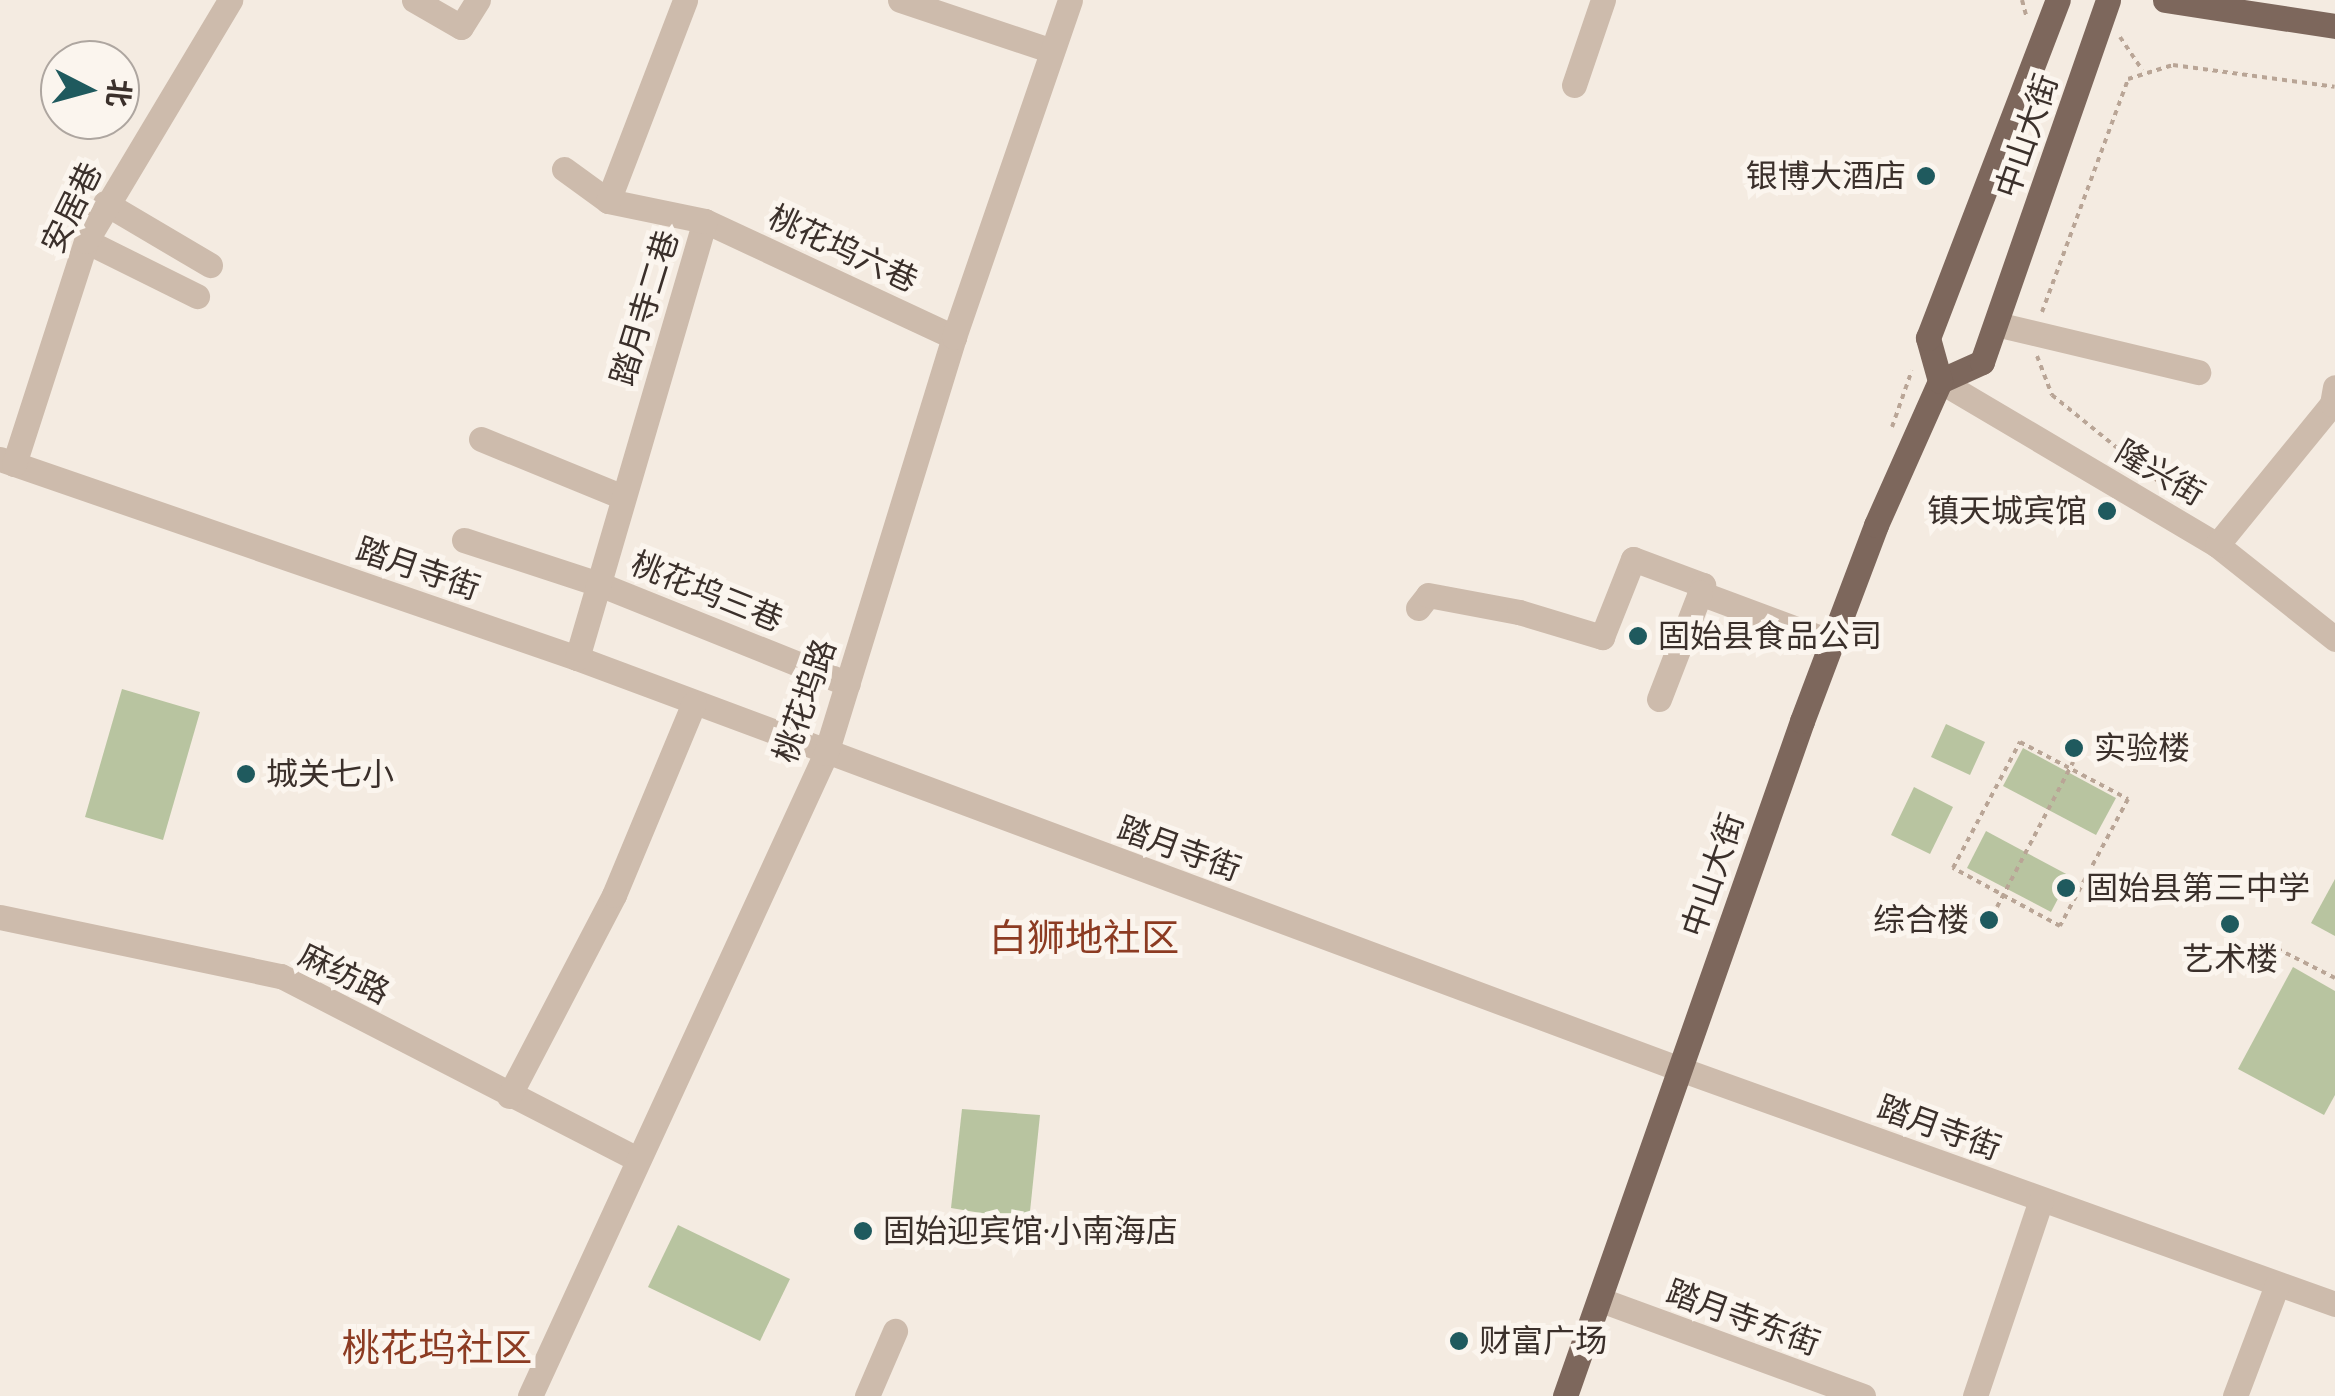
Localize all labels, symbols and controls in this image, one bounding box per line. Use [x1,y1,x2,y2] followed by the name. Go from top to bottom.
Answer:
[40,40,140,140] north arrow
[1988,69,2066,203] street label: 中山大街
[97,77,139,109] text: 北
[34,156,110,260] street label: 安居巷
[1746,157,1906,195] place label: 银博大酒店
[1915,165,1937,187] marker: 银博大酒店
[762,198,924,300] street label: 桃花坞六巷
[603,226,687,390] street label: 踏月寺二巷
[2109,432,2211,514] street label: 隆兴街
[1927,492,2087,530] place label: 镇天城宾馆
[2096,500,2118,522] marker: 镇天城宾馆
[351,530,485,608] street label: 踏月寺街
[626,544,788,640] street label: 桃花坞三巷
[1658,617,1882,655] place label: 固始县食品公司
[1627,625,1649,647] marker: 固始县食品公司
[766,634,844,768] street label: 桃花坞路
[2094,729,2190,767] place label: 实验楼
[2063,737,2085,759] marker: 实验楼
[266,755,394,793] place label: 城关七小
[235,763,257,785] marker: 城关七小
[1674,808,1752,942] street label: 中山大街
[1112,809,1246,889] street label: 踏月寺街
[2086,869,2310,907] place label: 固始县第三中学
[2055,877,2077,899] marker: 固始县第三中学
[1873,901,1969,939] place label: 综合楼
[1978,909,2000,931] marker: 综合楼
[2219,913,2241,935] marker: 艺术楼
[989,915,1179,961] district label: 白狮地社区
[292,936,396,1012] street label: 麻纺路
[2182,940,2278,978] place label: 艺术楼
[1872,1088,2006,1168] street label: 踏月寺街
[883,1212,1178,1250] place label: 固始迎宾馆·小南海店
[852,1220,874,1242] marker: 固始迎宾馆·小南海店
[1661,1273,1825,1363] street label: 踏月寺东街
[1479,1322,1607,1360] place label: 财富广场
[342,1325,532,1371] district label: 桃花坞社区
[1448,1330,1470,1352] marker: 财富广场

